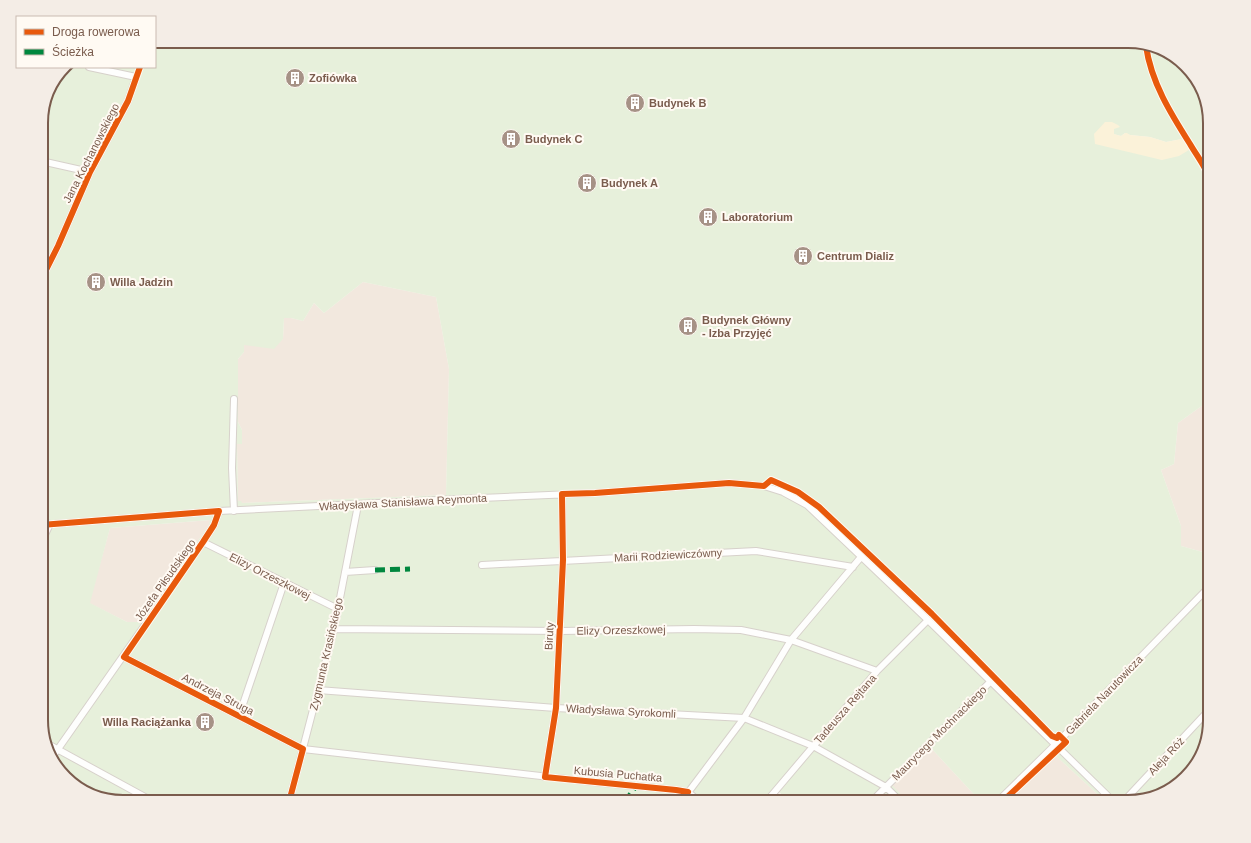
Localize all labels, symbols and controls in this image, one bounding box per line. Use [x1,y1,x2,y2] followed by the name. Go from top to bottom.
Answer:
[16,16,156,68] legend
[52,25,140,39] text: Droga rowerowa
[52,44,94,59] text: Ścieżka
[284,67,306,89] building icon: Zofiówka
[309,72,358,84] place label: Zofiówka
[624,92,646,114] building icon: Budynek B
[649,97,707,109] place label: Budynek B
[61,101,121,205] street label: Jana Kochanowskiego
[500,128,522,150] building icon: Budynek C
[525,133,583,145] place label: Budynek C
[576,172,598,194] building icon: Budynek A
[601,177,658,189] place label: Budynek A
[697,206,719,228] building icon: Laboratorium
[722,211,793,223] place label: Laboratorium
[792,245,814,267] building icon: Centrum Dializ
[817,250,895,262] place label: Centrum Dializ
[85,271,107,293] building icon: Willa Jadzin
[110,276,173,288] place label: Willa Jadzin
[702,314,792,339] place label: Budynek Główny - Izba Przyjęć
[677,315,699,337] building icon: Budynek Główny - Izba Przyjęć
[319,492,488,512] street label: Władysława Stanisława Reymonta
[132,537,198,623] street label: Józefa Piłsudskiego
[614,546,723,564] street label: Marii Rodziewiczówny
[228,550,312,602] street label: Elizy Orzeszkowej
[307,597,345,711] street label: Zygmunta Krasińskiego
[542,621,556,650] street label: Biruty
[576,623,666,637] street label: Elizy Orzeszkowej
[1063,652,1145,737] street label: Gabriela Narutowicza
[180,671,257,718] street label: Andrzeja Struga
[812,671,879,746] street label: Tadeusza Rejtana
[889,683,989,783] street label: Maurycego Mochnackiego
[566,702,676,720] street label: Władysława Syrokomli
[194,711,216,733] building icon: Willa Raciążanka
[102,716,192,728] place label: Willa Raciążanka
[1146,735,1186,777] street label: Aleja Róż
[573,764,664,784] street label: Kubusia Puchatka

